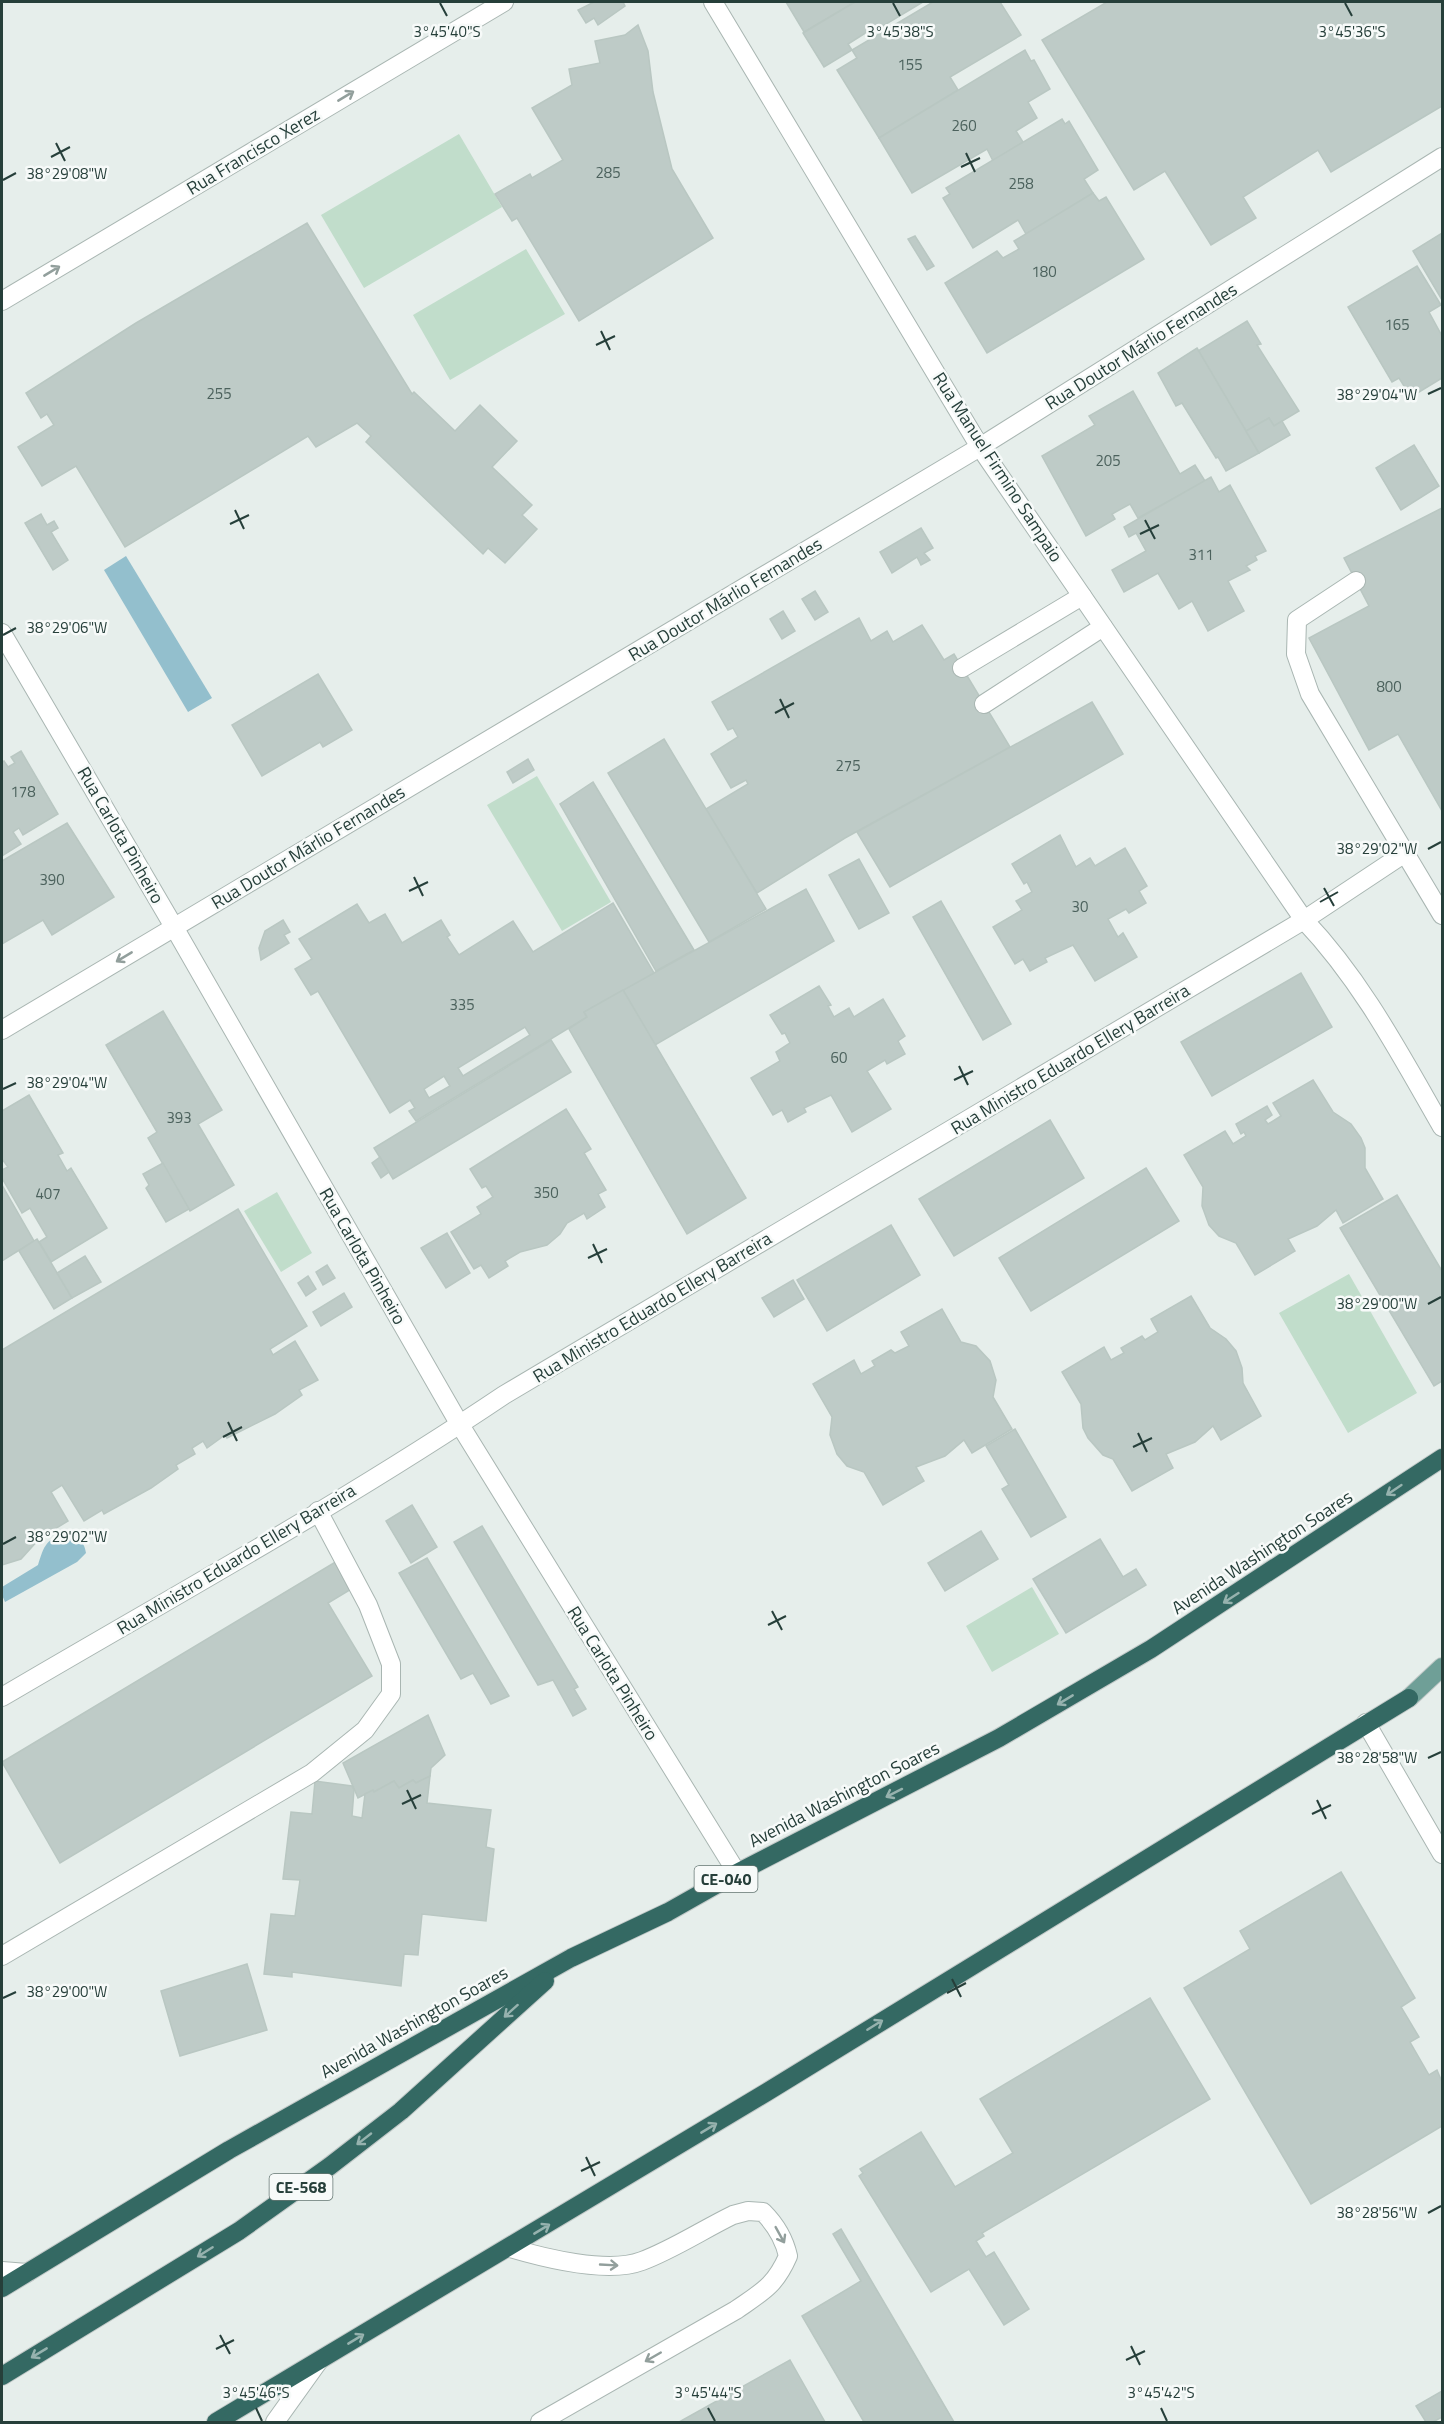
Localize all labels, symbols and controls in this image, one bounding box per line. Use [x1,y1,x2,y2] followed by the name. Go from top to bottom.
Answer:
[413,20,481,43] text: 3°45'40"S
[866,20,934,43] text: 3°45'38"S
[1318,20,1386,43] text: 3°45'36"S
[897,53,923,76] house number: 155
[337,90,354,102] one-way arrow
[181,101,325,201] street label: Rua Francisco Xerez
[951,114,977,137] house number: 260
[595,161,621,184] house number: 285
[27,162,107,185] text: 38°29'08"W
[1008,172,1034,195] house number: 258
[1031,260,1057,283] house number: 180
[43,264,60,276] one-way arrow
[1040,276,1242,416] street label: Rua Doutor Márlio Fernandes
[1384,313,1410,336] house number: 165
[926,367,1070,567] street label: Rua Manuel Firmino Sampaio
[206,382,232,405] house number: 255
[1337,383,1417,406] text: 38°29'04"W
[1095,449,1121,472] house number: 205
[623,530,827,668] street label: Rua Doutor Márlio Fernandes
[1188,543,1214,566] house number: 311
[27,616,107,639] text: 38°29'06"W
[1376,675,1402,698] house number: 800
[835,754,861,777] house number: 275
[71,762,171,908] street label: Rua Carlota Pinheiro
[206,778,410,916] street label: Rua Doutor Márlio Fernandes
[10,780,36,803] house number: 178
[1337,837,1417,860] text: 38°29'02"W
[39,868,65,891] house number: 390
[1072,895,1088,918] house number: 30
[116,951,133,963] one-way arrow
[946,977,1194,1141] street label: Rua Ministro Eduardo Ellery Barreira
[449,993,475,1016] house number: 335
[831,1046,847,1069] house number: 60
[27,1071,107,1094] text: 38°29'04"W
[166,1106,192,1129] house number: 393
[533,1181,559,1204] house number: 350
[35,1182,61,1205] house number: 407
[313,1183,413,1329] street label: Rua Carlota Pinheiro
[528,1225,776,1389] street label: Rua Ministro Eduardo Ellery Barreira
[1337,1292,1417,1315] text: 38°29'00"W
[112,1477,360,1641] street label: Rua Ministro Eduardo Ellery Barreira
[1166,1483,1358,1621] street label: Avenida Washington Soares
[1386,1485,1403,1497] one-way arrow
[27,1525,107,1548] text: 38°29'02"W
[1223,1592,1240,1604] one-way arrow
[561,1601,665,1745] street label: Rua Carlota Pinheiro
[1057,1694,1074,1706] one-way arrow
[744,1734,944,1854] street label: Avenida Washington Soares
[1337,1746,1417,1769] text: 38°28'58"W
[885,1788,903,1799] one-way arrow
[694,1866,758,1892] road number: CE-040
[315,1959,513,2085] street label: Avenida Washington Soares
[27,1980,107,2003] text: 38°29'00"W
[504,2004,519,2018] one-way arrow
[866,2019,883,2031] one-way arrow
[700,2121,717,2133] one-way arrow
[357,2133,373,2145] one-way arrow
[270,2174,332,2200] road number: CE-568
[1337,2201,1417,2224] text: 38°28'56"W
[533,2222,550,2234] one-way arrow
[774,2226,786,2243] one-way arrow
[197,2246,214,2259] one-way arrow
[598,2259,618,2270] one-way arrow
[347,2333,364,2345] one-way arrow
[31,2348,48,2360] one-way arrow
[645,2351,662,2363] one-way arrow
[222,2381,290,2404] text: 3°45'46"S
[674,2381,742,2404] text: 3°45'44"S
[1127,2381,1195,2404] text: 3°45'42"S

